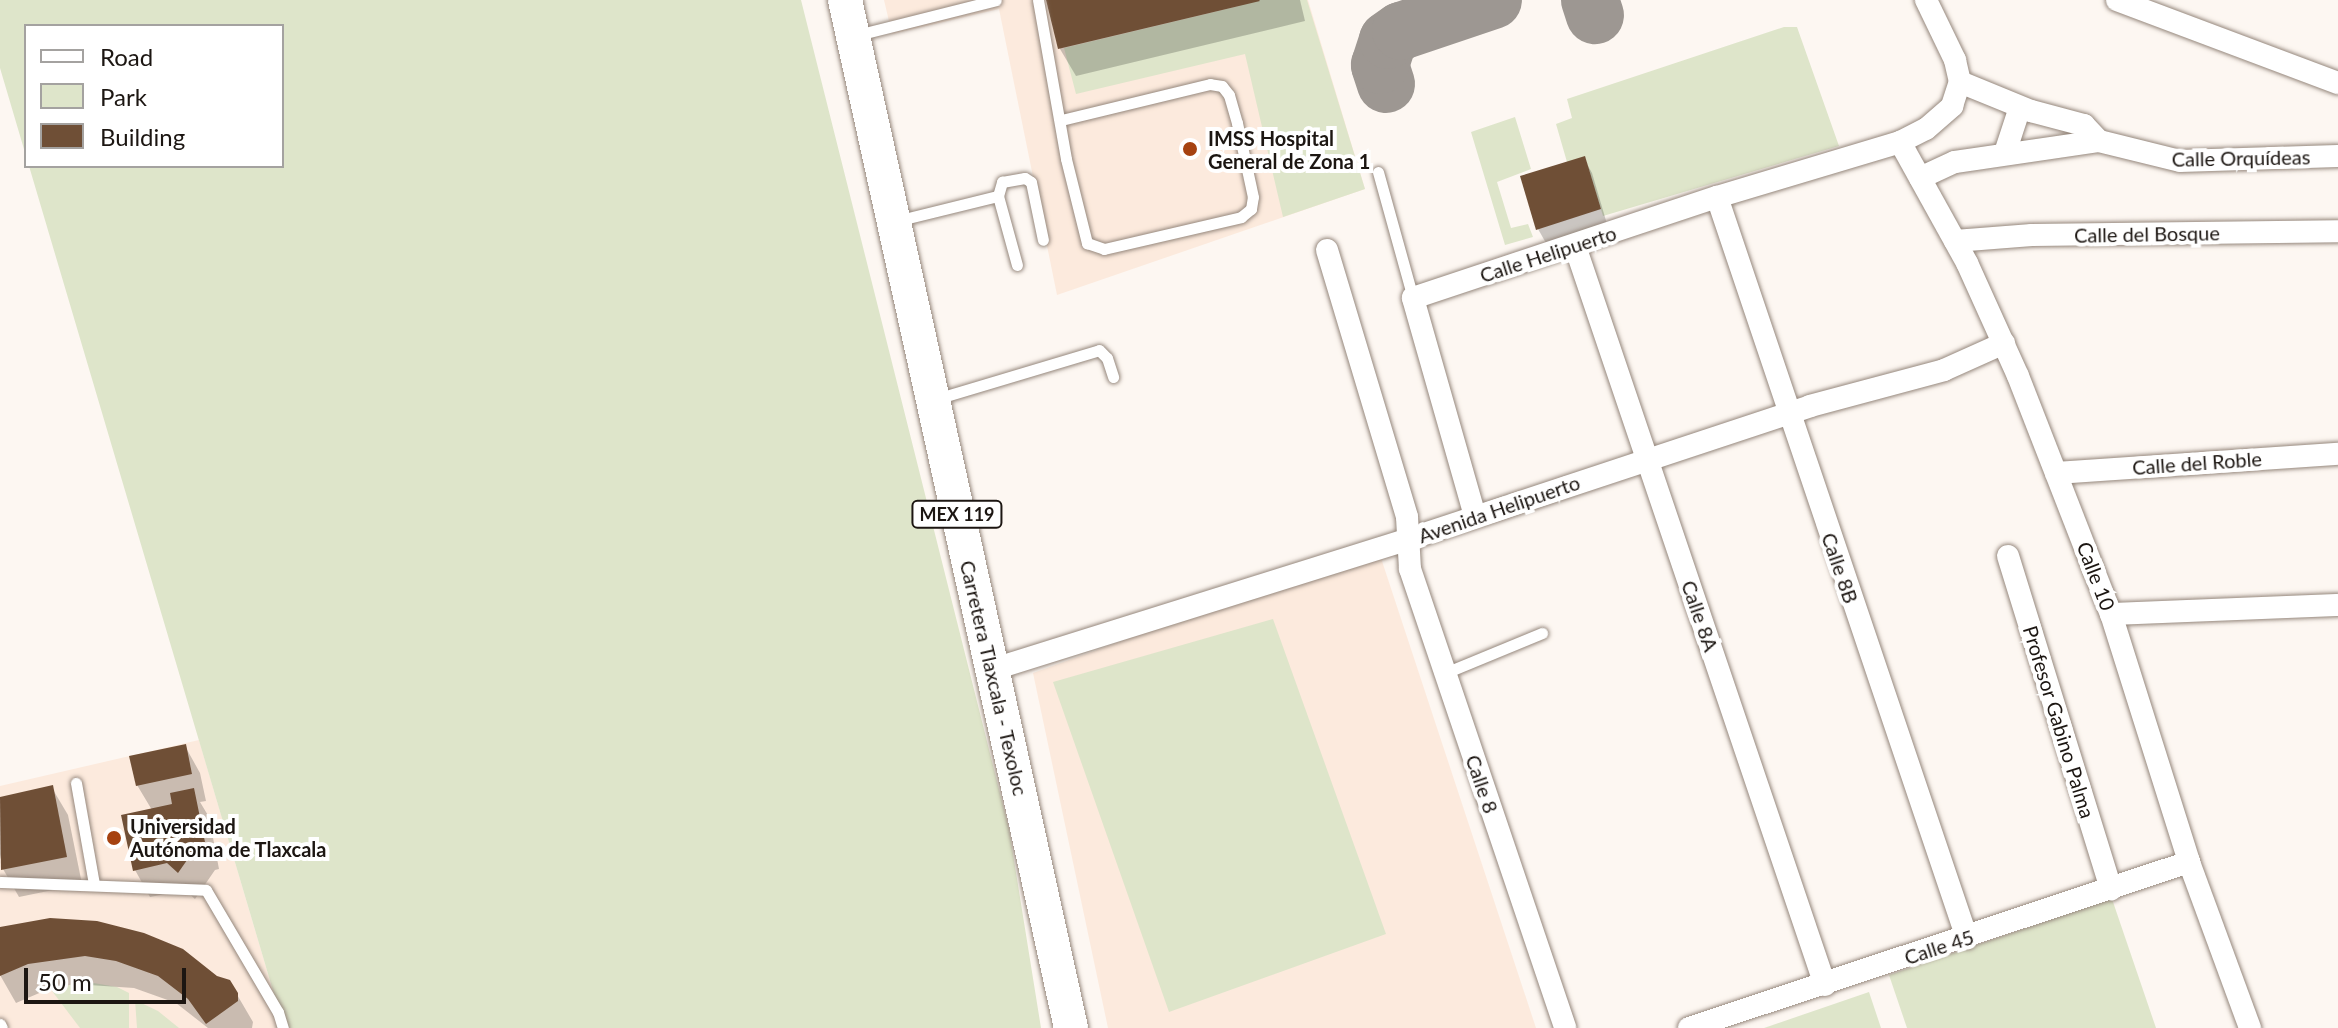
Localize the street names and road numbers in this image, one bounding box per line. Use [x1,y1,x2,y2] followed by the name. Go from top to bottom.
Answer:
[2171,145,2311,171] street label: Calle Orquídeas
[1477,221,1619,287] street label: Calle Helipuerto
[2074,221,2220,247] street label: Calle del Bosque
[2131,447,2263,479] street label: Calle del Roble
[1415,470,1583,548] street label: Avenida Helipuerto
[911,500,1003,528] road number: MEX 119
[1817,530,1863,606] street label: Calle 8B
[2072,538,2120,614] street label: Calle 10
[955,558,1033,798] street label: Carretera Tlaxcala - Texoloc
[1677,577,1723,655] street label: Calle 8A
[2018,623,2100,821] street label: Profesor Gabino Palma
[1461,752,1503,816] street label: Calle 8
[1901,925,1977,969] street label: Calle 45

